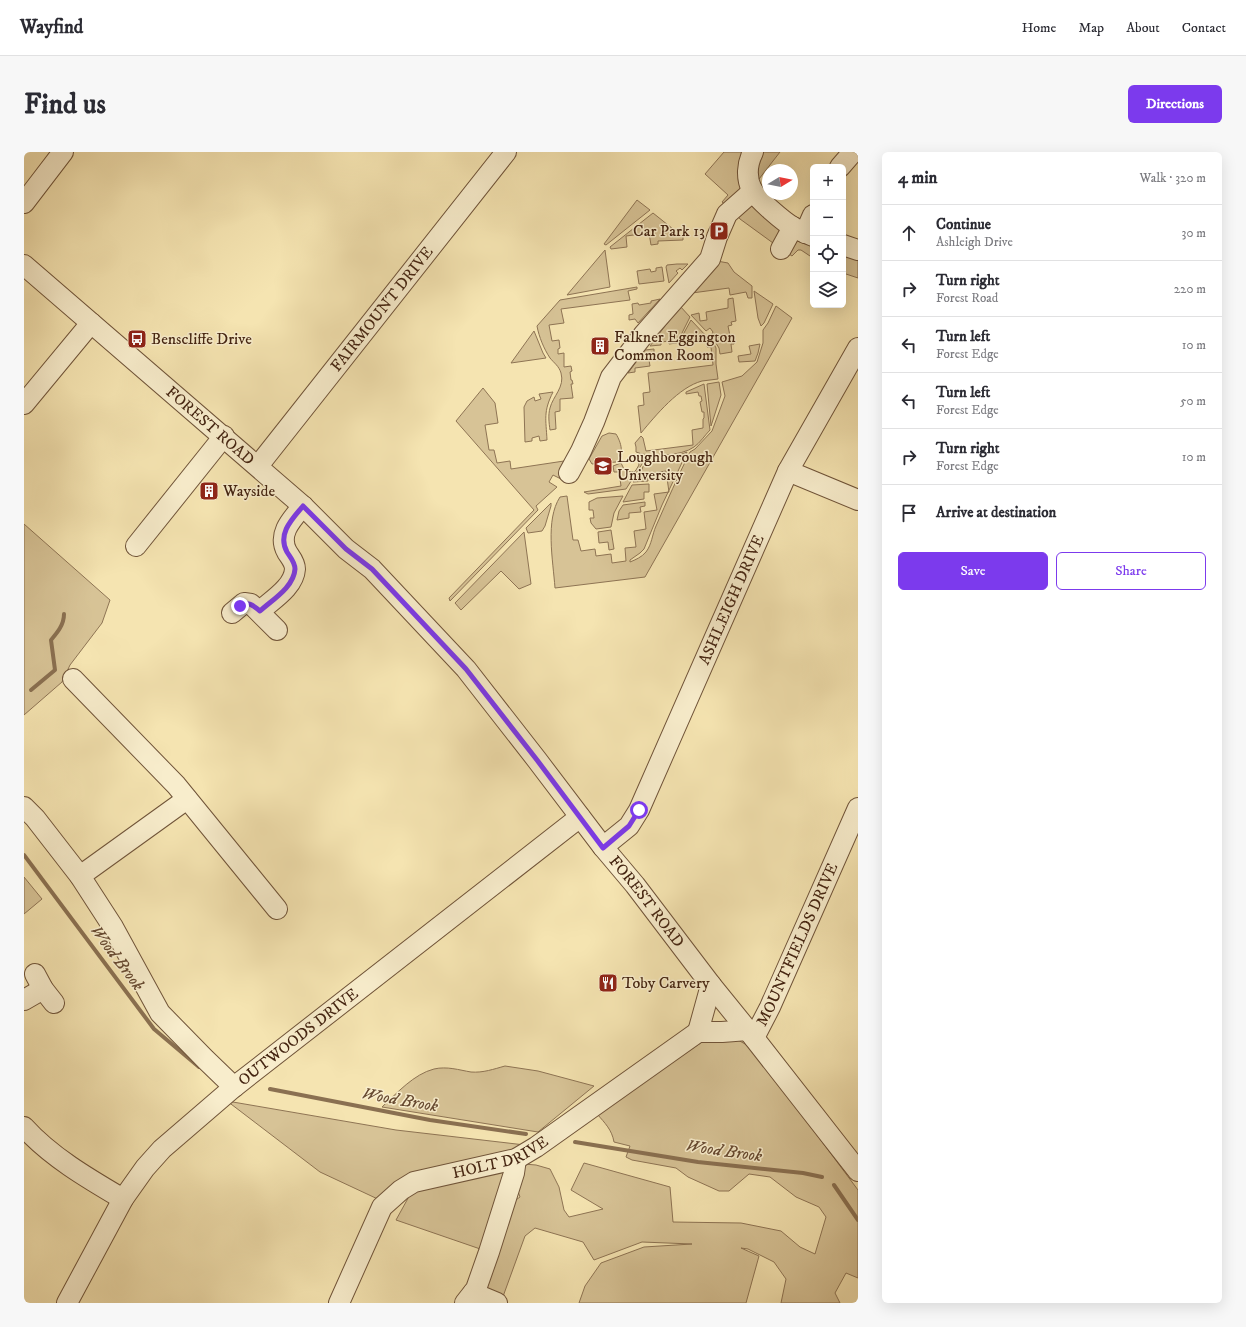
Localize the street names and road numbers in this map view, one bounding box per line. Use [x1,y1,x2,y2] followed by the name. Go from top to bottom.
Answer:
[326,242,438,376] street label: FAIRMOUNT DRIVE
[162,382,259,470] street label: FOREST ROAD
[694,532,769,668] street label: ASHLEIGH DRIVE
[605,852,689,951] street label: FOREST ROAD
[752,860,842,1030] street label: MOUNTFIELDS DRIVE
[234,984,362,1090] street label: OUTWOODS DRIVE
[450,1132,552,1183] street label: HOLT DRIVE

